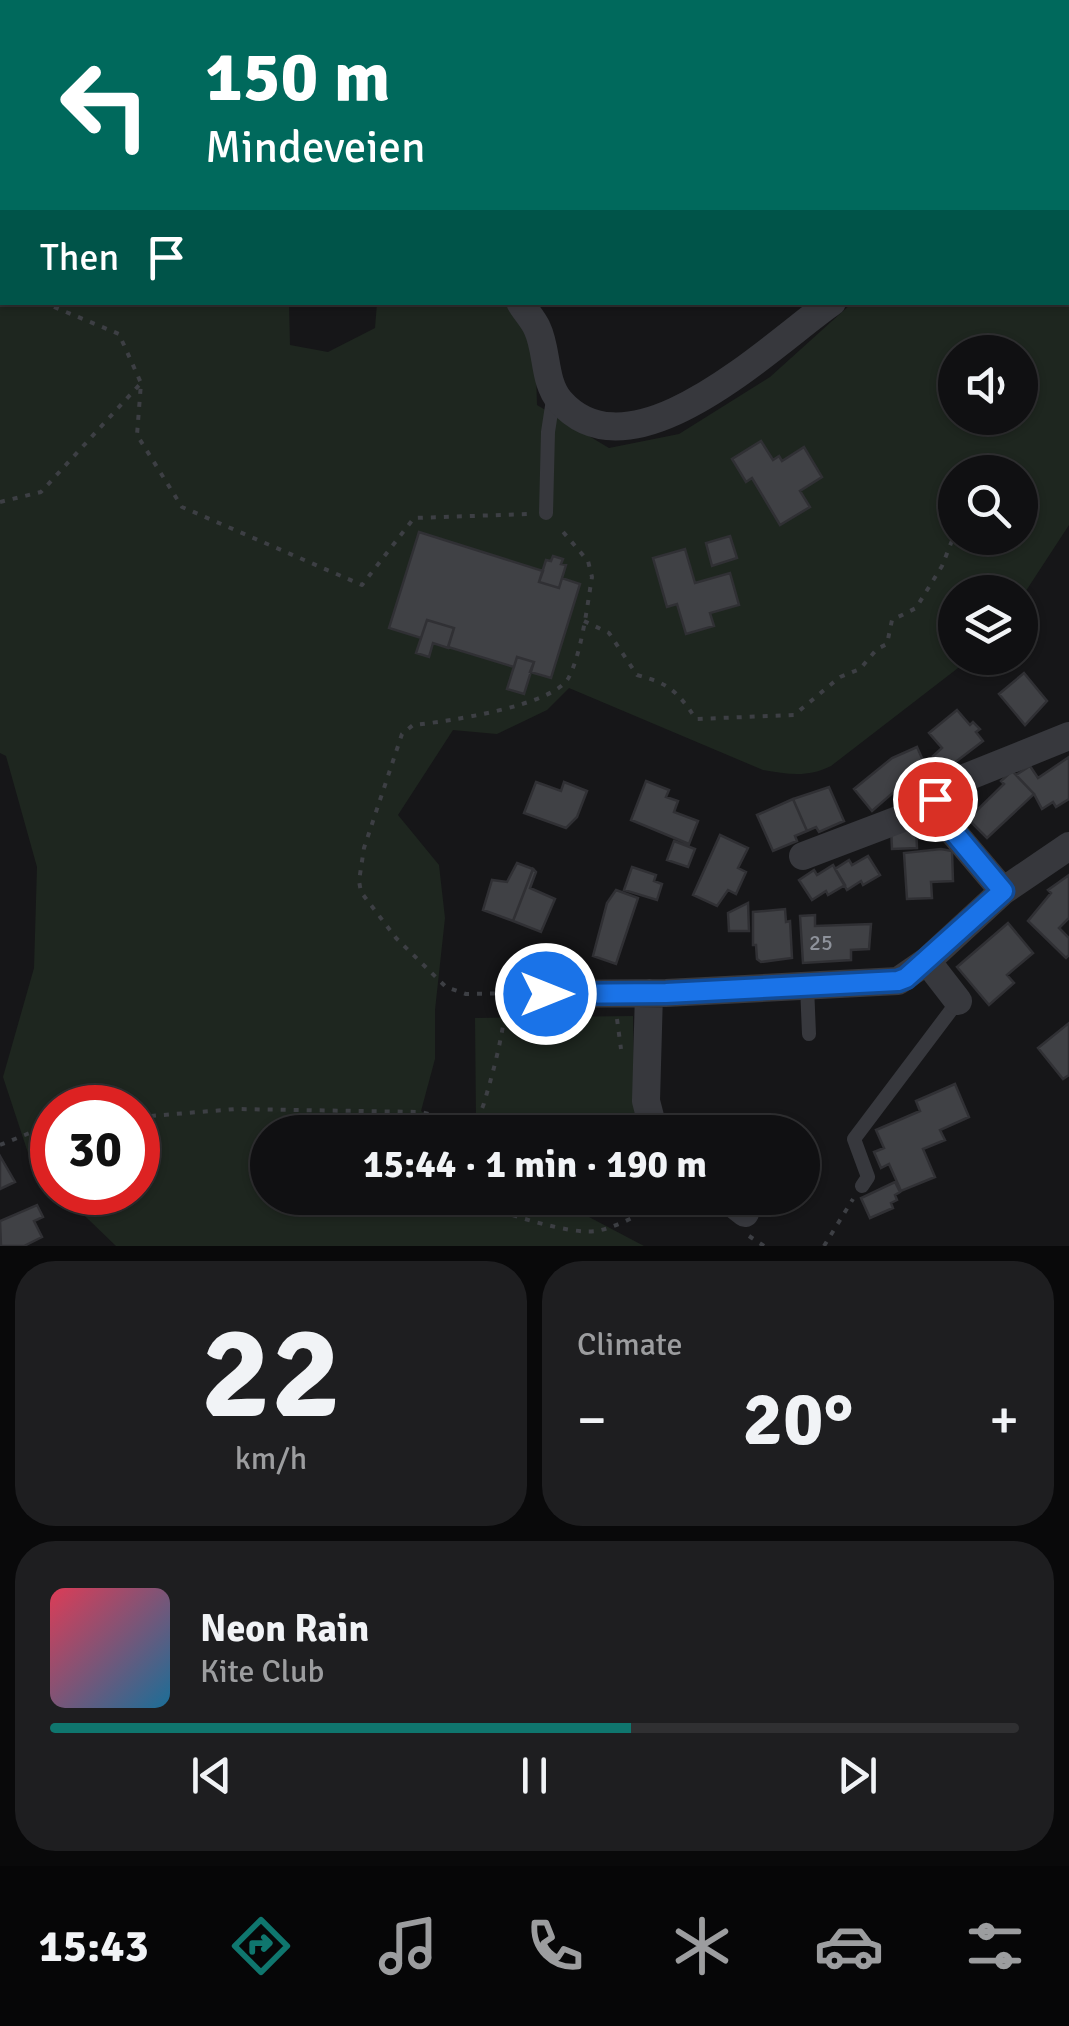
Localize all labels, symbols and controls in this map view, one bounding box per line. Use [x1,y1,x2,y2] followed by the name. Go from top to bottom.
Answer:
[205,34,390,120] text: 150 m
[40,40,170,170] icon: left
[205,120,426,175] text: Mindeveien
[139,230,194,285] icon: arrive
[40,234,119,281] text: Then
[938,335,1038,675] map controls
[938,335,1038,435] button: sound
[938,455,1038,555] button: search
[938,575,1038,675] button: layers
[893,757,978,842] pin
[908,772,963,827] icon: arrive
[809,929,833,956] house number: 25
[494,942,598,1046] position arrow
[30,1085,160,1215] speed limit sign: 30
[363,1141,707,1188] text: 15:44 · 1 min · 190 m
[201,1294,341,1454] text: 22
[577,1325,683,1364] text: Climate
[743,1373,854,1466] text: 20°
[577,1386,607,1454] text: −
[989,1386,1019,1454] text: +
[235,1439,307,1478] text: km/h
[200,1605,369,1652] text: Neon Rain
[200,1652,324,1691] text: Kite Club
[184,1748,239,1803] icon: previous
[507,1748,562,1803] icon: pause
[830,1748,885,1803] icon: next
[226,1911,296,1981] icon: directions
[373,1911,443,1981] icon: music
[520,1911,590,1981] icon: phone
[667,1911,737,1981] icon: climate
[814,1911,884,1981] icon: car
[960,1911,1030,1981] icon: filters
[38,1919,149,1974] text: 15:43

